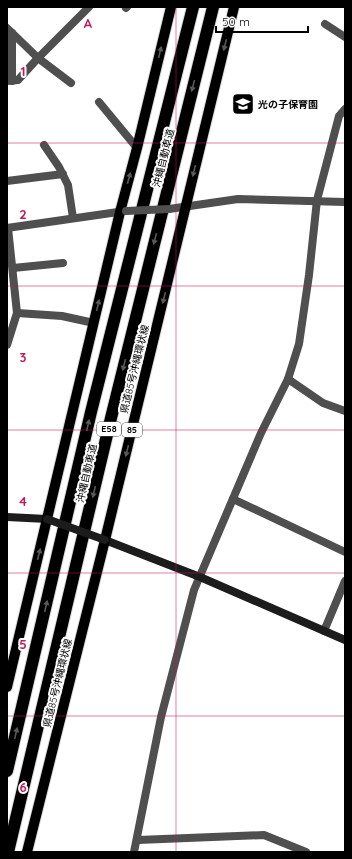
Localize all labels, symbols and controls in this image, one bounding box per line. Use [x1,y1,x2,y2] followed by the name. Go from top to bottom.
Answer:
[216,8,308,34] scale bar
[222,14,250,29] text: 50 m
[84,15,93,31] text: A
[222,39,228,51] one-way arrow
[158,46,164,58] one-way arrow
[20,63,26,79] text: 1
[190,79,196,92] one-way arrow
[230,91,256,117] school or university icon: 光の子保育園
[258,98,318,111] place label: 光の子保育園
[150,127,177,189] street label: 沖縄自動車道
[191,165,197,177] one-way arrow
[126,172,132,184] one-way arrow
[19,206,27,222] text: 2
[152,233,158,245] one-way arrow
[160,291,166,304] one-way arrow
[95,298,101,310] one-way arrow
[117,323,152,415] street label: 県道85号沖縄環状線
[20,349,27,365] text: 3
[121,359,127,371] one-way arrow
[85,419,91,431] one-way arrow
[97,422,121,436] road number: E58
[122,423,142,437] road number: 85
[73,442,100,504] street label: 沖縄自動車道
[123,445,129,457] one-way arrow
[91,486,97,498] one-way arrow
[19,493,27,509] text: 4
[36,548,42,560] one-way arrow
[43,600,49,612] one-way arrow
[19,636,27,652] text: 5
[40,637,75,729] street label: 県道85号沖縄環状線
[13,727,19,739] one-way arrow
[19,779,27,795] text: 6

